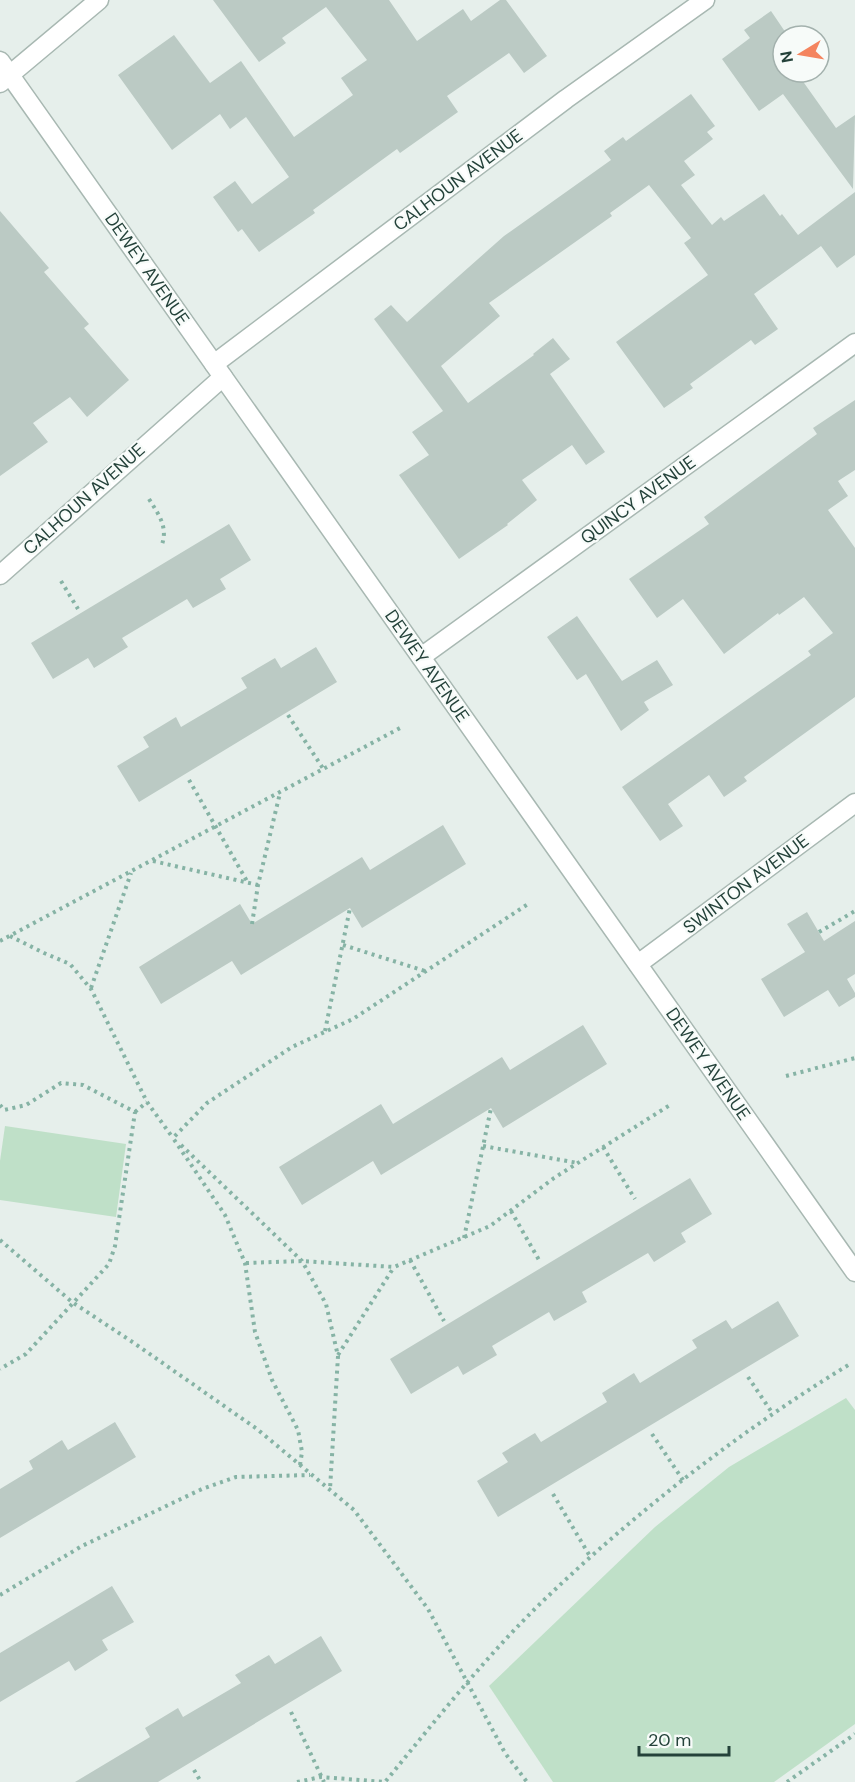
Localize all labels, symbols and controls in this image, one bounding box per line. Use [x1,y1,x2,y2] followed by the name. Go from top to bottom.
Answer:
[771,24,831,84] north arrow
[775,49,798,64] text: N
[388,123,528,237] street label: CALHOUN AVENUE
[99,208,195,330] street label: DEWEY AVENUE
[18,438,150,560] street label: CALHOUN AVENUE
[576,450,700,550] street label: QUINCY AVENUE
[379,605,475,727] street label: DEWEY AVENUE
[678,829,814,939] street label: SWINTON AVENUE
[660,1003,756,1125] street label: DEWEY AVENUE
[639,1719,729,1757] scale bar
[648,1728,691,1752] text: 20 m

